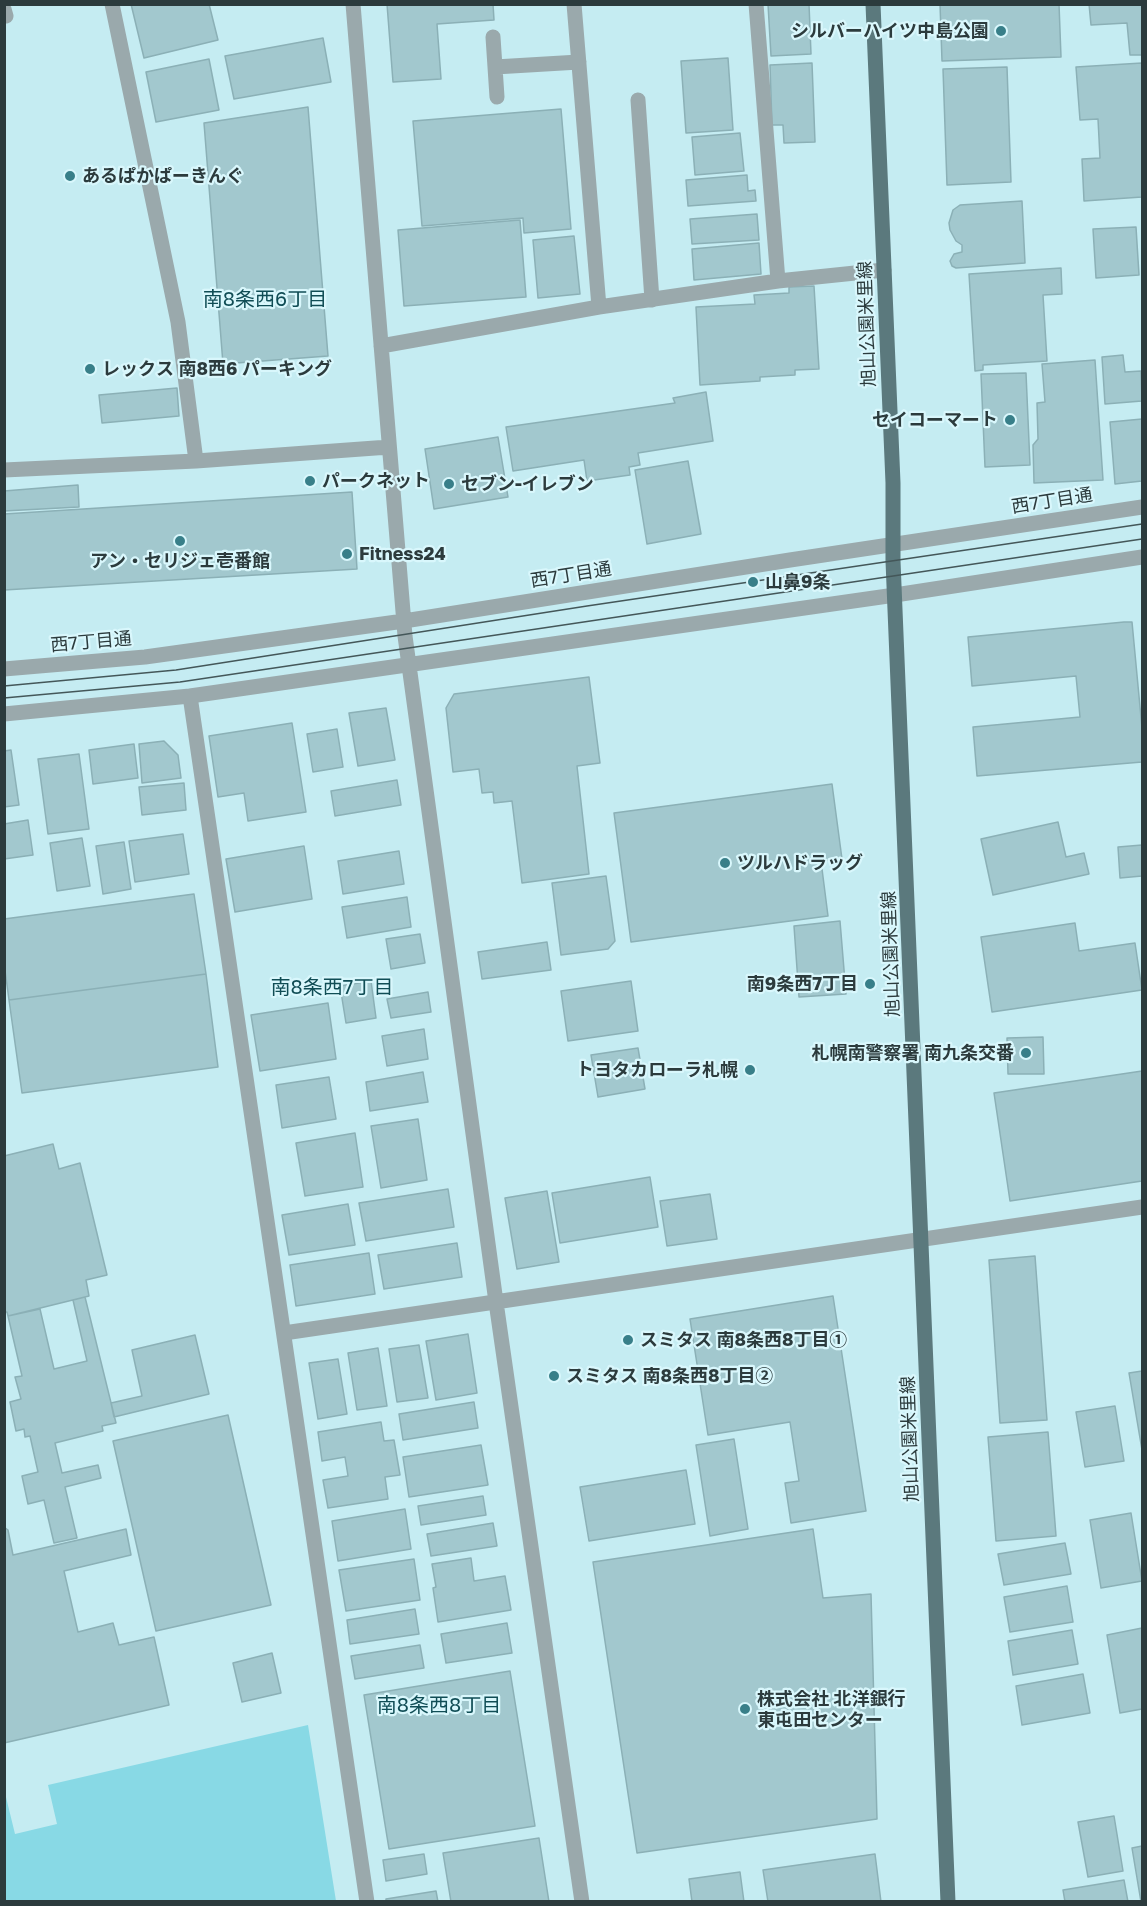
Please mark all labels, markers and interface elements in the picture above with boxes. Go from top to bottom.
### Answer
place label: シルバーハイツ中島公園 [791,20,989,42]
marker: シルバーハイツ中島公園 [994,24,1008,38]
place label: あるぱかぱーきんぐ [82,165,244,187]
marker: あるぱかぱーきんぐ [63,169,77,183]
street label: 旭山公園米里線 [854,261,880,387]
district label: 南8条西6丁目 [203,288,327,312]
place label: レックス 南8西6 パーキング [102,358,332,380]
marker: レックス 南8西6 パーキング [83,362,97,376]
place label: セイコーマート [872,409,998,431]
marker: セイコーマート [1003,413,1017,427]
place label: パークネット [322,470,430,492]
place label: セブン-イレブン [461,473,594,495]
marker: パークネット [303,474,317,488]
marker: セブン-イレブン [442,477,456,491]
street label: 西7丁目通 [1010,484,1094,518]
marker: アン・セリジェ壱番館 [173,534,187,548]
place label: Fitness24 [359,543,446,565]
marker: Fitness24 [340,547,354,561]
place label: アン・セリジェ壱番館 [90,550,270,572]
street label: 西7丁目通 [529,558,613,592]
place label: 山鼻9条 [765,571,830,593]
marker: 山鼻9条 [746,575,760,589]
street label: 西7丁目通 [49,628,133,656]
place label: ツルハドラッグ [737,852,863,874]
marker: ツルハドラッグ [718,856,732,870]
street label: 旭山公園米里線 [878,891,904,1017]
place label: 南9条西7丁目 [747,973,858,995]
district label: 南8条西7丁目 [271,976,393,1000]
marker: 南9条西7丁目 [863,977,877,991]
place label: 札幌南警察署 南九条交番 [812,1042,1014,1064]
marker: 札幌南警察署 南九条交番 [1019,1046,1033,1060]
place label: トヨタカローラ札幌 [576,1059,738,1081]
marker: トヨタカローラ札幌 [743,1063,757,1077]
place label: スミタス 南8条西8丁目① [640,1329,848,1351]
marker: スミタス 南8条西8丁目① [621,1333,635,1347]
place label: スミタス 南8条西8丁目② [566,1365,774,1387]
marker: スミタス 南8条西8丁目② [547,1369,561,1383]
street label: 旭山公園米里線 [897,1376,923,1502]
place label: 株式会社 北洋銀行 東屯田センター [757,1688,905,1730]
district label: 南8条西8丁目 [377,1694,501,1718]
marker: 株式会社 北洋銀行 東屯田センター [738,1702,752,1716]

